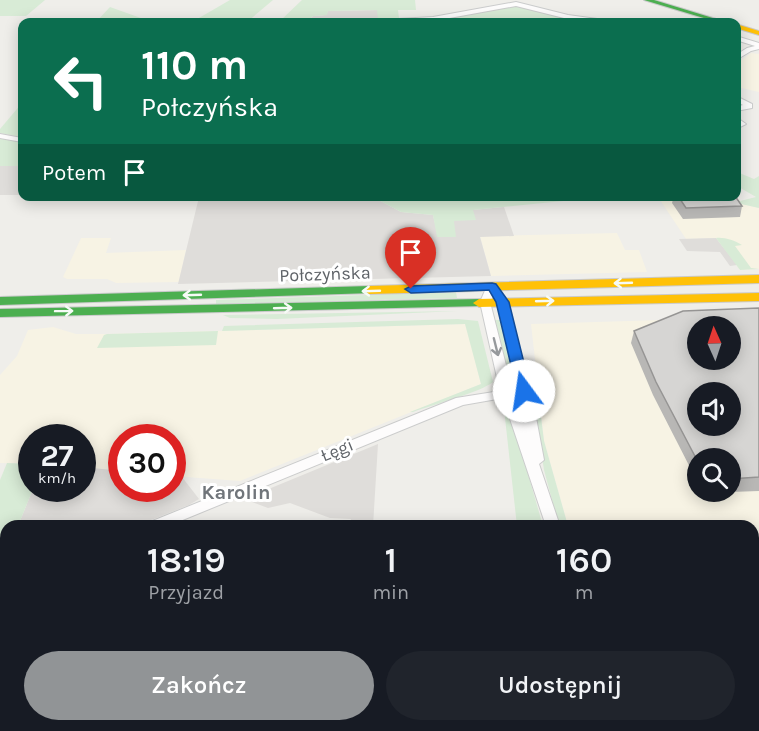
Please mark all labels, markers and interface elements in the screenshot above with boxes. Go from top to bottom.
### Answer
text: 110 m [141,40,248,90]
icon: left [42,42,120,120]
text: Połczyńska [141,91,278,123]
icon: arrive [118,156,151,189]
text: Potem [42,160,106,186]
pin [385,227,436,289]
icon: arrive [394,236,427,269]
street label: Połczyńska [279,261,371,287]
one-way arrow [614,277,634,289]
one-way arrow [361,285,381,296]
one-way arrow [182,290,202,301]
one-way arrow [535,295,555,306]
one-way arrow [272,302,292,314]
one-way arrow [53,305,73,317]
north arrow [687,316,741,370]
map controls [687,316,741,502]
one-way arrow [490,338,502,357]
position arrow [492,359,556,423]
button: sound [687,382,741,436]
speed limit sign: 30 [108,424,186,502]
street label: Łęgi [317,434,357,466]
text: 27 [40,438,74,474]
button: search [687,448,741,502]
text: km/h [38,469,76,487]
district label: Karolin [201,481,271,504]
text: 18:19 [147,539,226,581]
text: 1 [384,539,397,581]
text: 160 [556,539,612,581]
text: Przyjazd [148,581,224,604]
text: min [372,581,409,604]
text: m [575,581,593,604]
button: Zakończ [24,651,374,720]
button: Udostępnij [386,651,735,720]

